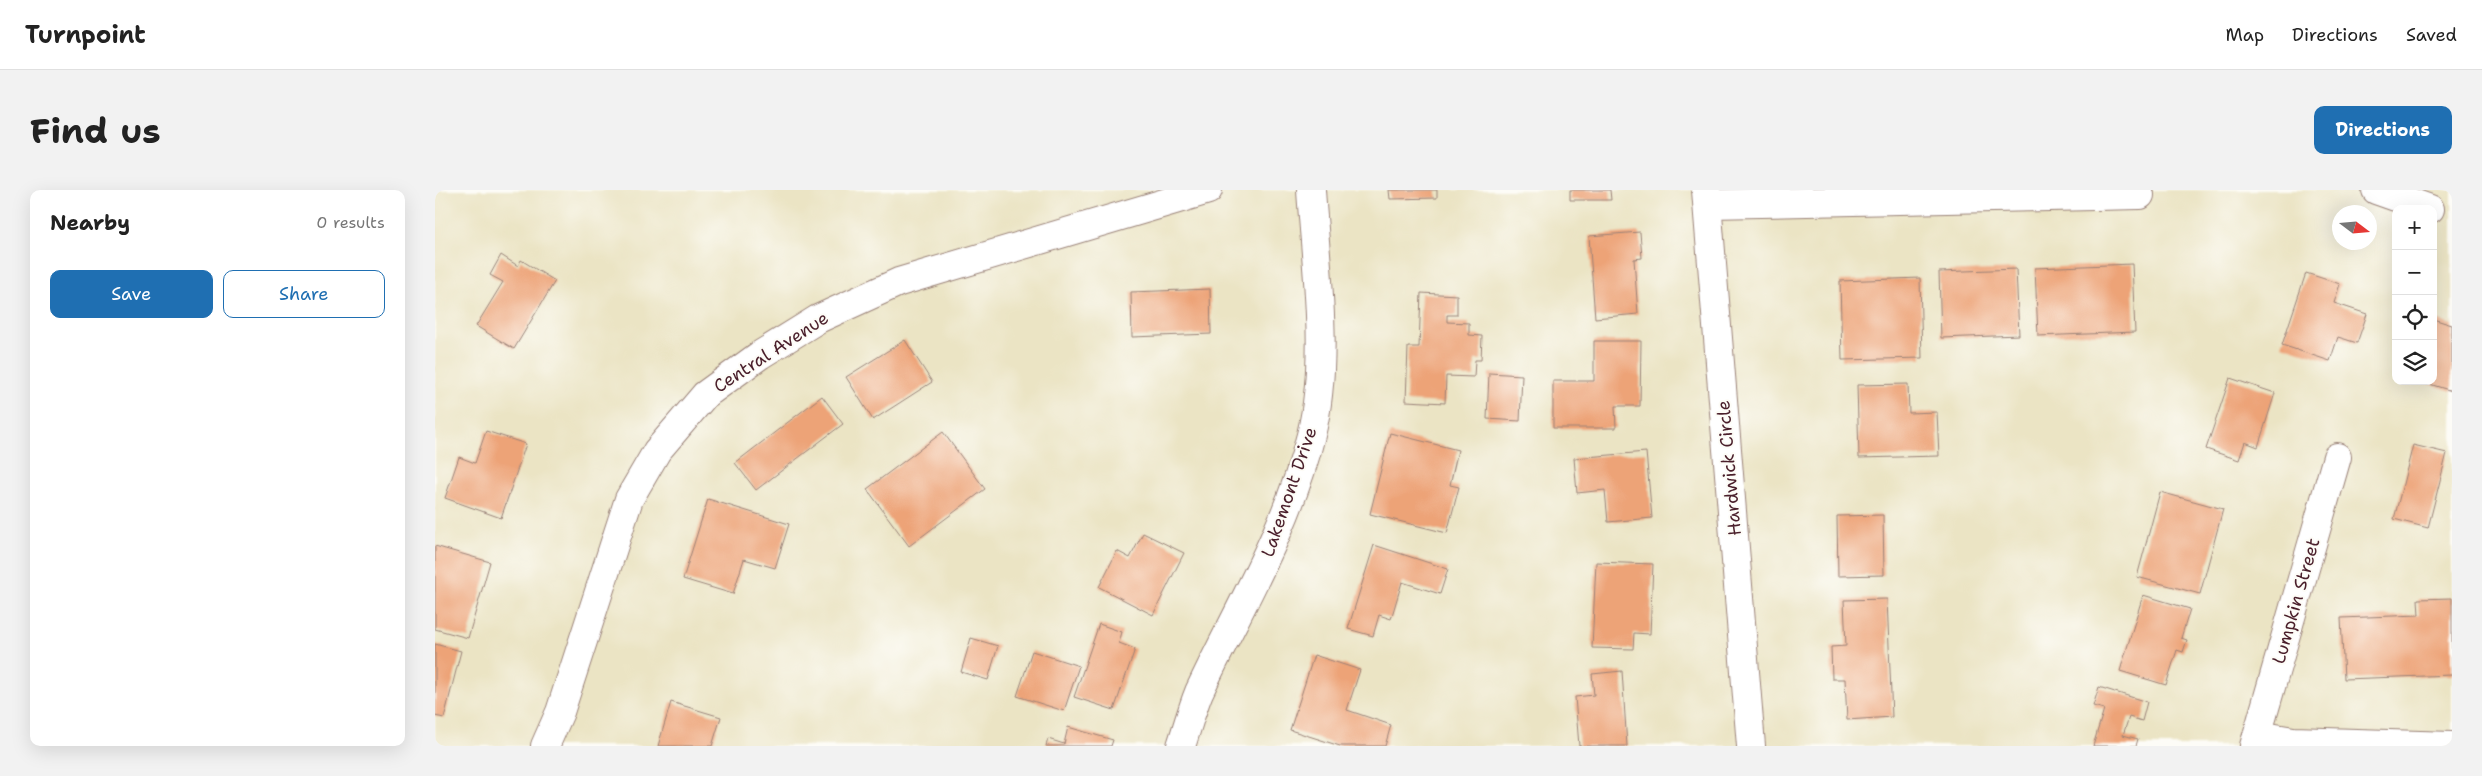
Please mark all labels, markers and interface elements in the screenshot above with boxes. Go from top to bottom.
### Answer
text: Turnpoint [25,19,146,51]
text: Map [2226,23,2264,47]
text: Directions [2292,23,2378,47]
text: Saved [2406,23,2457,47]
button: Directions [2314,106,2452,154]
text: Find us [30,107,161,154]
north arrow [2332,205,2377,250]
map controls [2392,205,2437,385]
button: + [2392,205,2437,250]
text: Nearby [50,209,130,237]
text: 0 results [316,212,385,233]
button: − [2392,250,2437,295]
button: Save [50,270,213,318]
button: Share [223,270,385,318]
button: locate [2392,295,2437,340]
street label: Central Avenue [709,306,833,398]
button: layers [2392,340,2437,385]
street label: Hardwick Circle [1711,399,1747,537]
street label: Lakemont Drive [1256,424,1322,560]
street label: Lumpkin Street [2267,535,2325,667]

